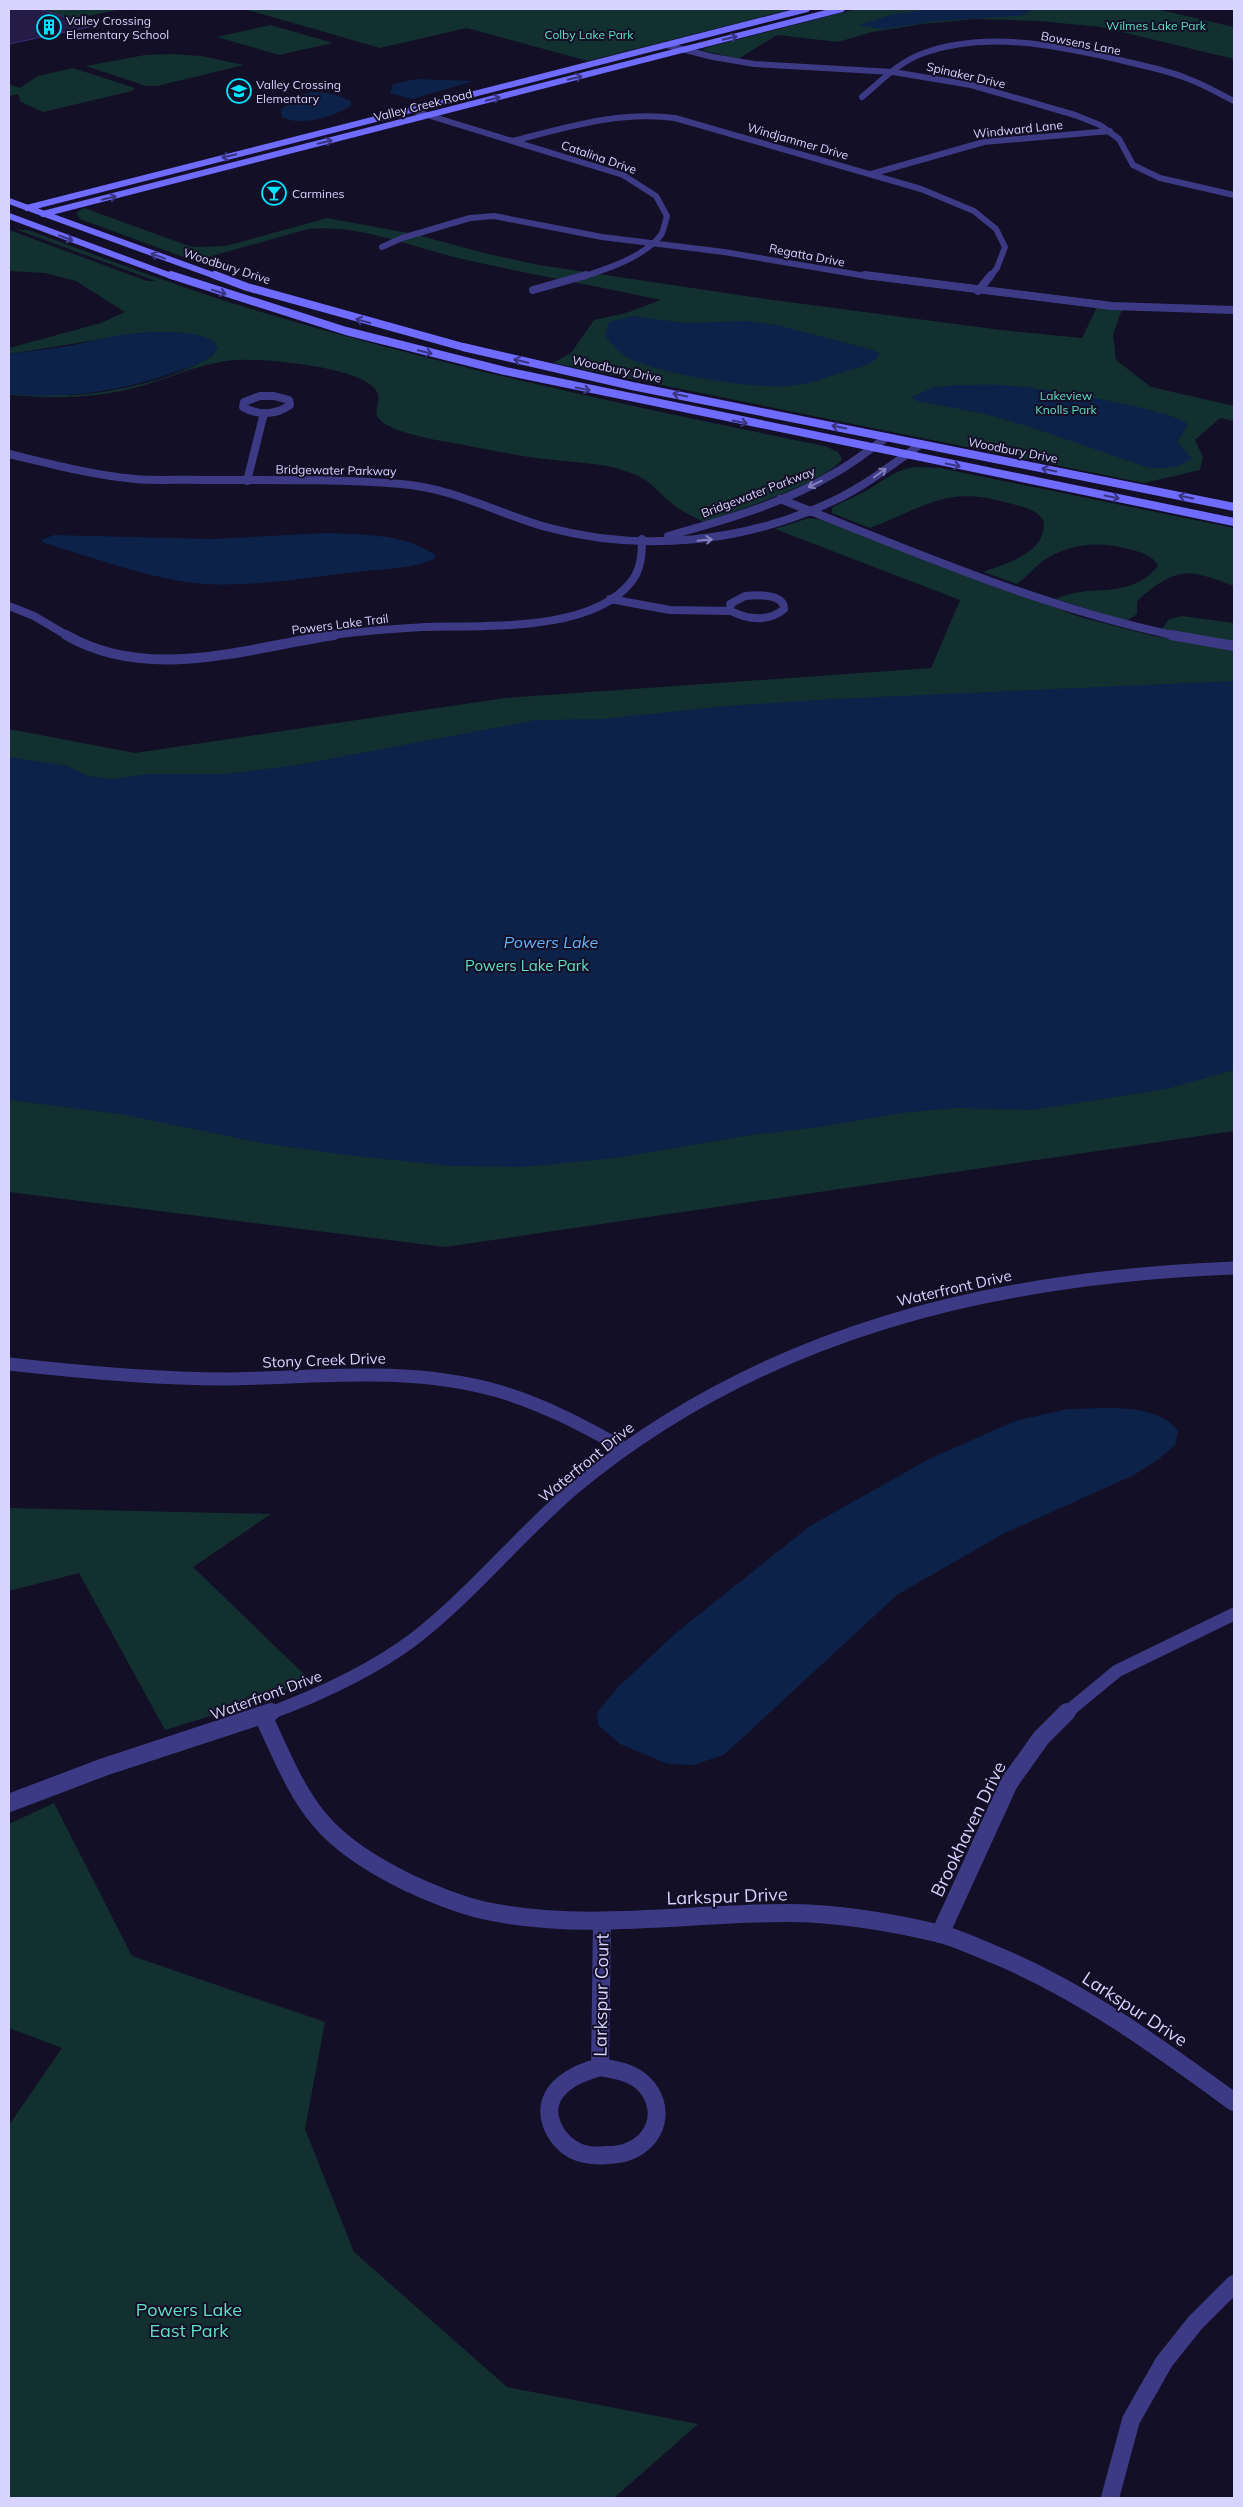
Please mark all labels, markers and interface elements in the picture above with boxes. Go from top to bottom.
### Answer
place label: Valley Crossing Elementary School [66,13,169,42]
building icon: Valley Crossing Elementary School [36,14,62,40]
park label: Wilmes Lake Park [1106,18,1207,33]
park label: Colby Lake Park [545,27,634,42]
street label: Bowsens Lane [1040,28,1122,58]
one-way arrow [722,32,738,42]
street label: Spinaker Drive [925,59,1007,91]
one-way arrow [566,72,582,82]
place label: Valley Crossing Elementary [256,77,341,106]
school or university icon: Valley Crossing Elementary [226,78,252,104]
street label: Valley Creek Road [372,86,474,124]
one-way arrow [484,94,500,103]
street label: Windward Lane [973,117,1063,141]
street label: Windjammer Drive [746,119,850,163]
one-way arrow [316,137,332,146]
street label: Catalina Drive [559,137,639,177]
one-way arrow [222,152,238,161]
bar icon: Carmines [261,180,287,206]
place label: Carmines [292,186,345,201]
one-way arrow [100,192,116,202]
one-way arrow [58,233,73,243]
street label: Regatta Drive [768,240,846,270]
street label: Woodbury Drive [181,245,273,287]
one-way arrow [151,251,167,260]
one-way arrow [210,288,226,298]
one-way arrow [356,316,372,325]
one-way arrow [417,348,433,357]
street label: Woodbury Drive [571,352,663,386]
one-way arrow [513,356,529,365]
one-way arrow [575,385,591,394]
park label: Lakeview Knolls Park [1035,388,1098,417]
one-way arrow [672,390,688,400]
one-way arrow [732,418,748,427]
one-way arrow [831,422,847,432]
street label: Woodbury Drive [967,434,1059,466]
street label: Bridgewater Parkway [275,461,397,479]
one-way arrow [944,461,960,470]
street label: Bridgewater Parkway [699,463,818,521]
one-way arrow [1041,464,1057,474]
one-way arrow [873,468,887,478]
one-way arrow [808,480,823,489]
one-way arrow [1179,492,1195,502]
one-way arrow [1103,493,1119,503]
one-way arrow [697,535,713,545]
street label: Powers Lake Trail [291,611,389,637]
water label: Powers Lake [504,932,599,952]
park label: Powers Lake Park [465,956,589,975]
street label: Waterfront Drive [895,1266,1013,1310]
street label: Stony Creek Drive [262,1348,386,1372]
street label: Waterfront Drive [534,1418,638,1506]
street label: Waterfront Drive [208,1666,324,1724]
street label: Brookhaven Drive [925,1758,1011,1900]
street label: Larkspur Drive [666,1882,788,1910]
street label: Larkspur Court [588,1933,614,2057]
street label: Larkspur Drive [1078,1966,1192,2052]
park label: Powers Lake East Park [136,2298,242,2342]

